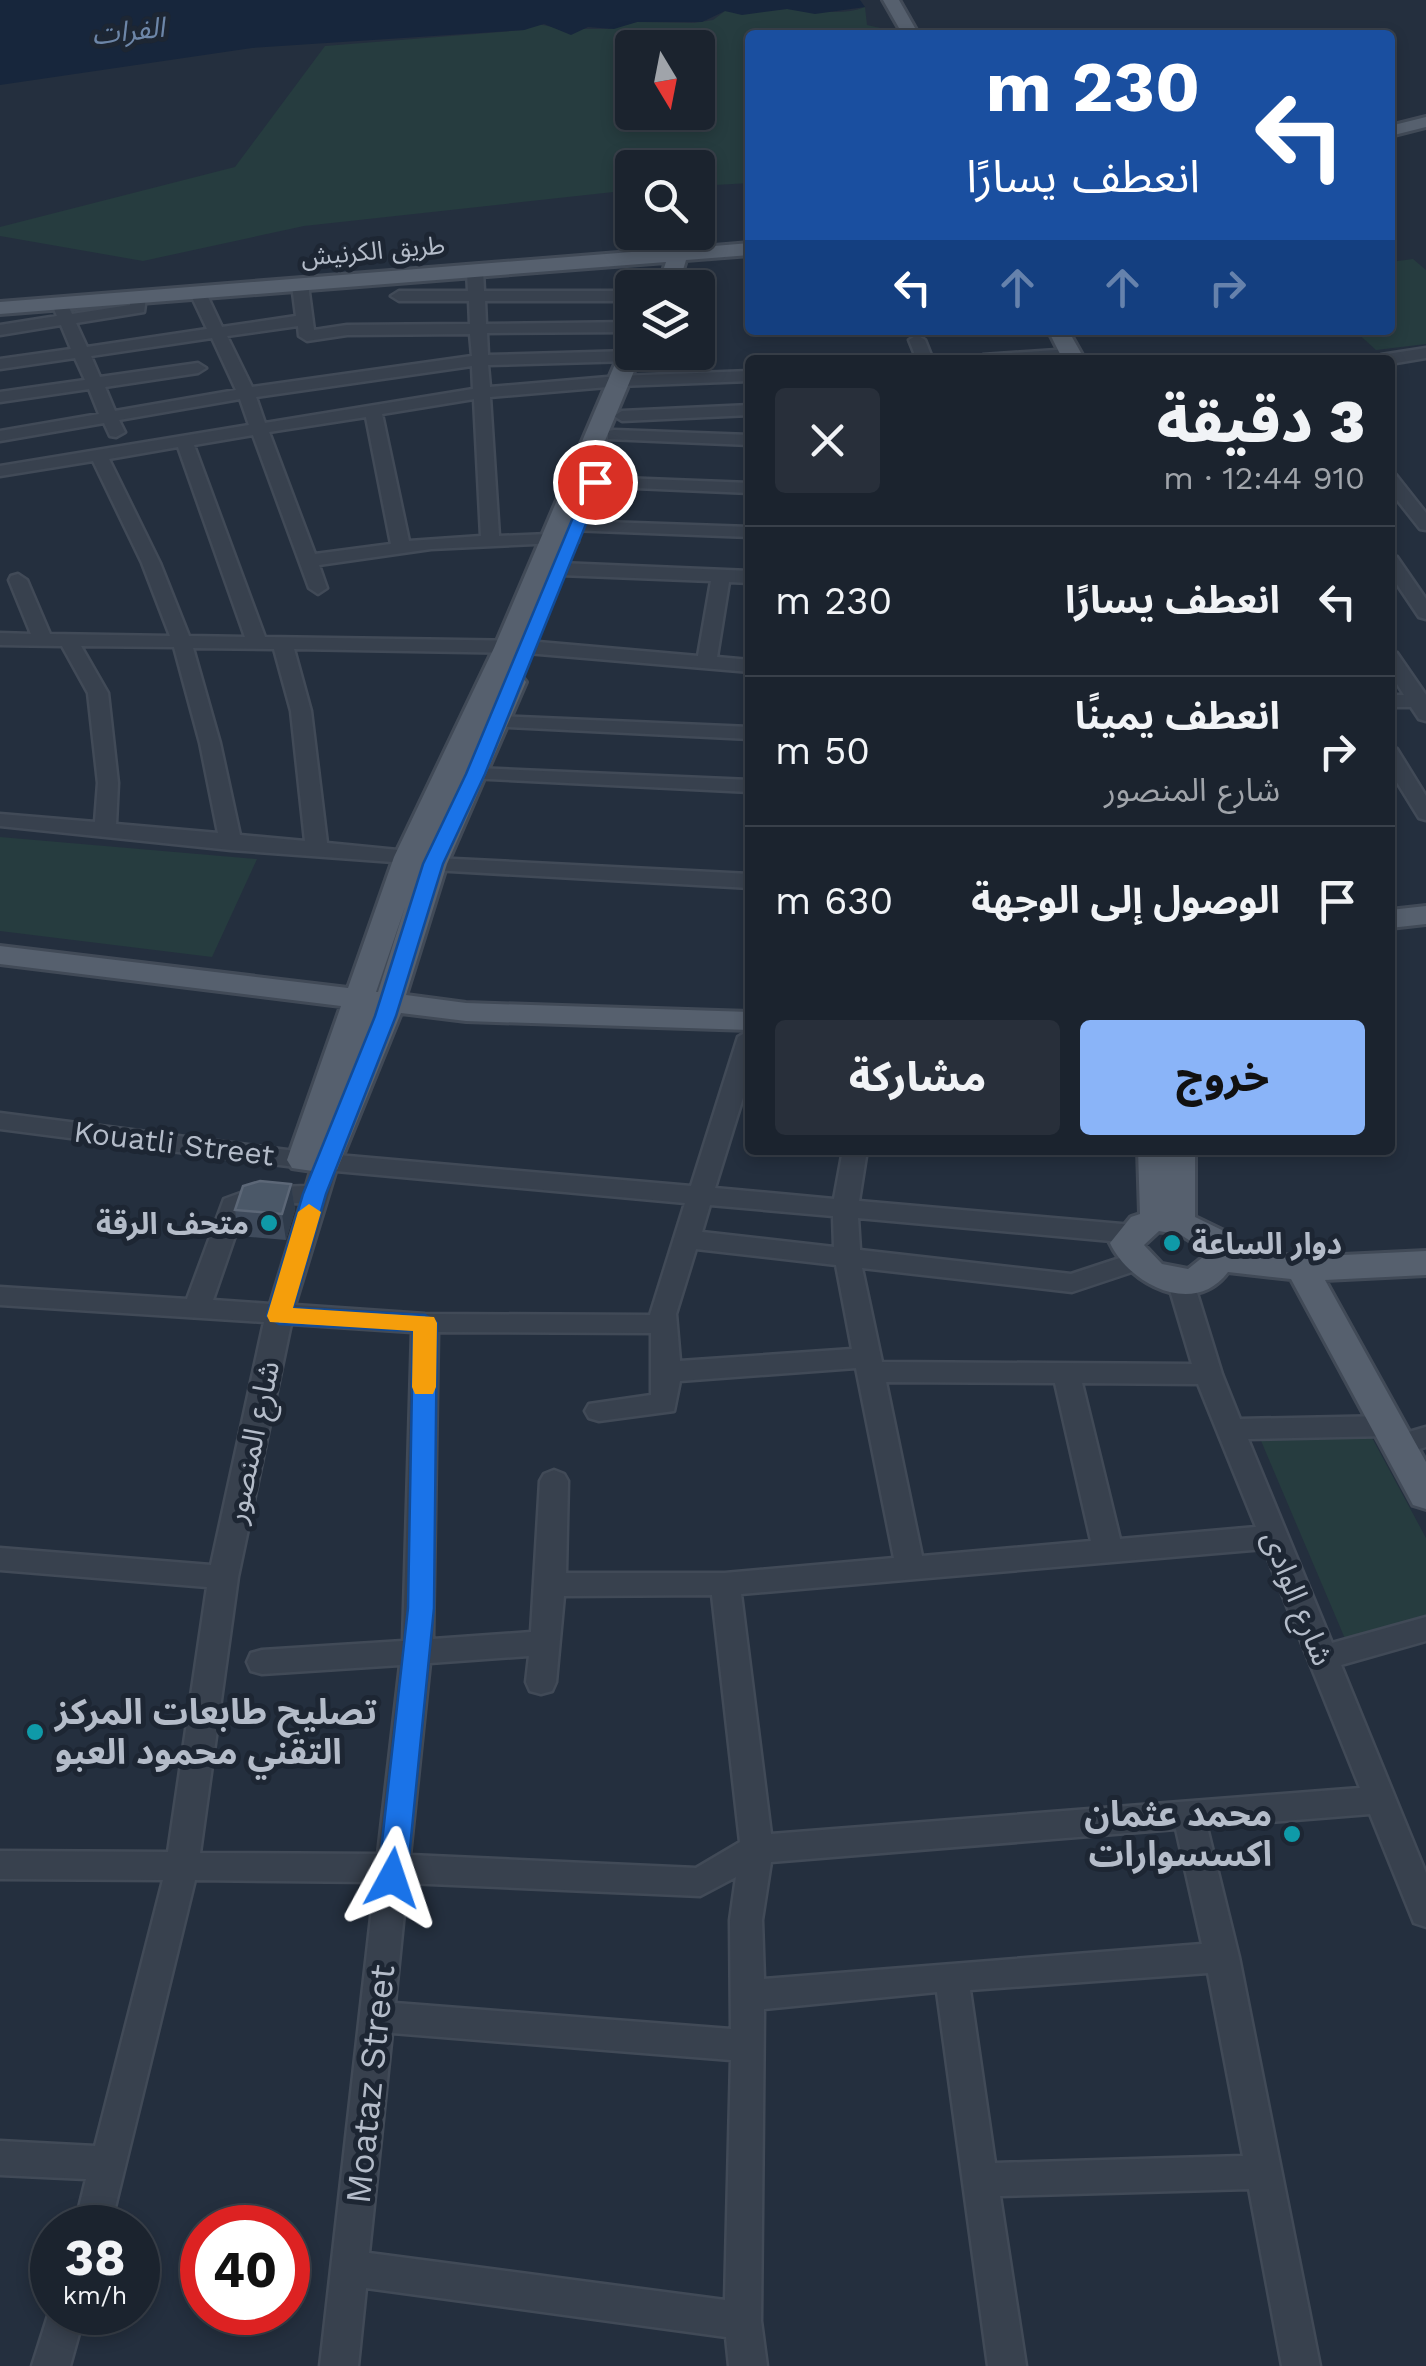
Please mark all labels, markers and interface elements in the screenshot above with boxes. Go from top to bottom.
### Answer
water label: الفرات [90,10,169,51]
north arrow [615,30,715,130]
map controls [615,30,715,370]
text: 230 m [986,46,1200,128]
icon: left [1235,70,1365,200]
button: search [615,150,715,250]
text: انعطف يسارًا [966,150,1200,203]
street label: طريق الكرنيش [300,230,446,273]
icon: left [885,260,940,315]
icon: ahead [990,260,1045,315]
icon: ahead [1095,260,1150,315]
icon: right [1200,260,1255,315]
button: layers [615,270,715,370]
text: 3 دقيقة [1156,386,1365,457]
button: close [775,388,880,493]
pin [553,440,638,525]
icon: arrive [568,455,623,510]
text: 910 m · 12:44 [1163,459,1365,497]
icon: left [1310,574,1365,629]
text: انعطف يسارًا [1065,578,1280,622]
text: 230 m [775,579,892,623]
text: انعطف يمينًا [1075,694,1280,738]
icon: right [1310,724,1365,779]
text: 50 m [775,729,870,773]
text: شارع المنصور [1104,771,1280,809]
icon: arrive [1310,874,1365,929]
text: الوصول إلى الوجهة [971,878,1280,922]
text: 630 m [775,879,893,923]
button: مشاركة [775,1020,1060,1135]
button: خروج [1080,1020,1365,1135]
street label: Kouatli Street [72,1113,277,1173]
place label: متحف الرقة [96,1206,249,1241]
marker: متحف الرقة [258,1212,280,1234]
place label: دوار الساعة [1192,1226,1342,1261]
marker: دوار الساعة [1161,1232,1183,1254]
street label: شارع المنصور [218,1358,291,1528]
street label: شارع الوادى [1251,1526,1341,1672]
place label: تصليح طابعات المركز التقني محمود العبو [53,1691,377,1780]
marker: تصليح طابعات المركز التقني محمود العبو [24,1721,46,1743]
place label: محمد عثمان اكسسوارات [1084,1793,1272,1875]
marker: محمد عثمان اكسسوارات [1281,1823,1303,1845]
position arrow [340,1826,444,1930]
street label: Moataz Street [337,1962,403,2206]
speed limit sign: 40 [180,2205,310,2335]
text: 38 [65,2228,126,2287]
text: km/h [63,2281,127,2310]

